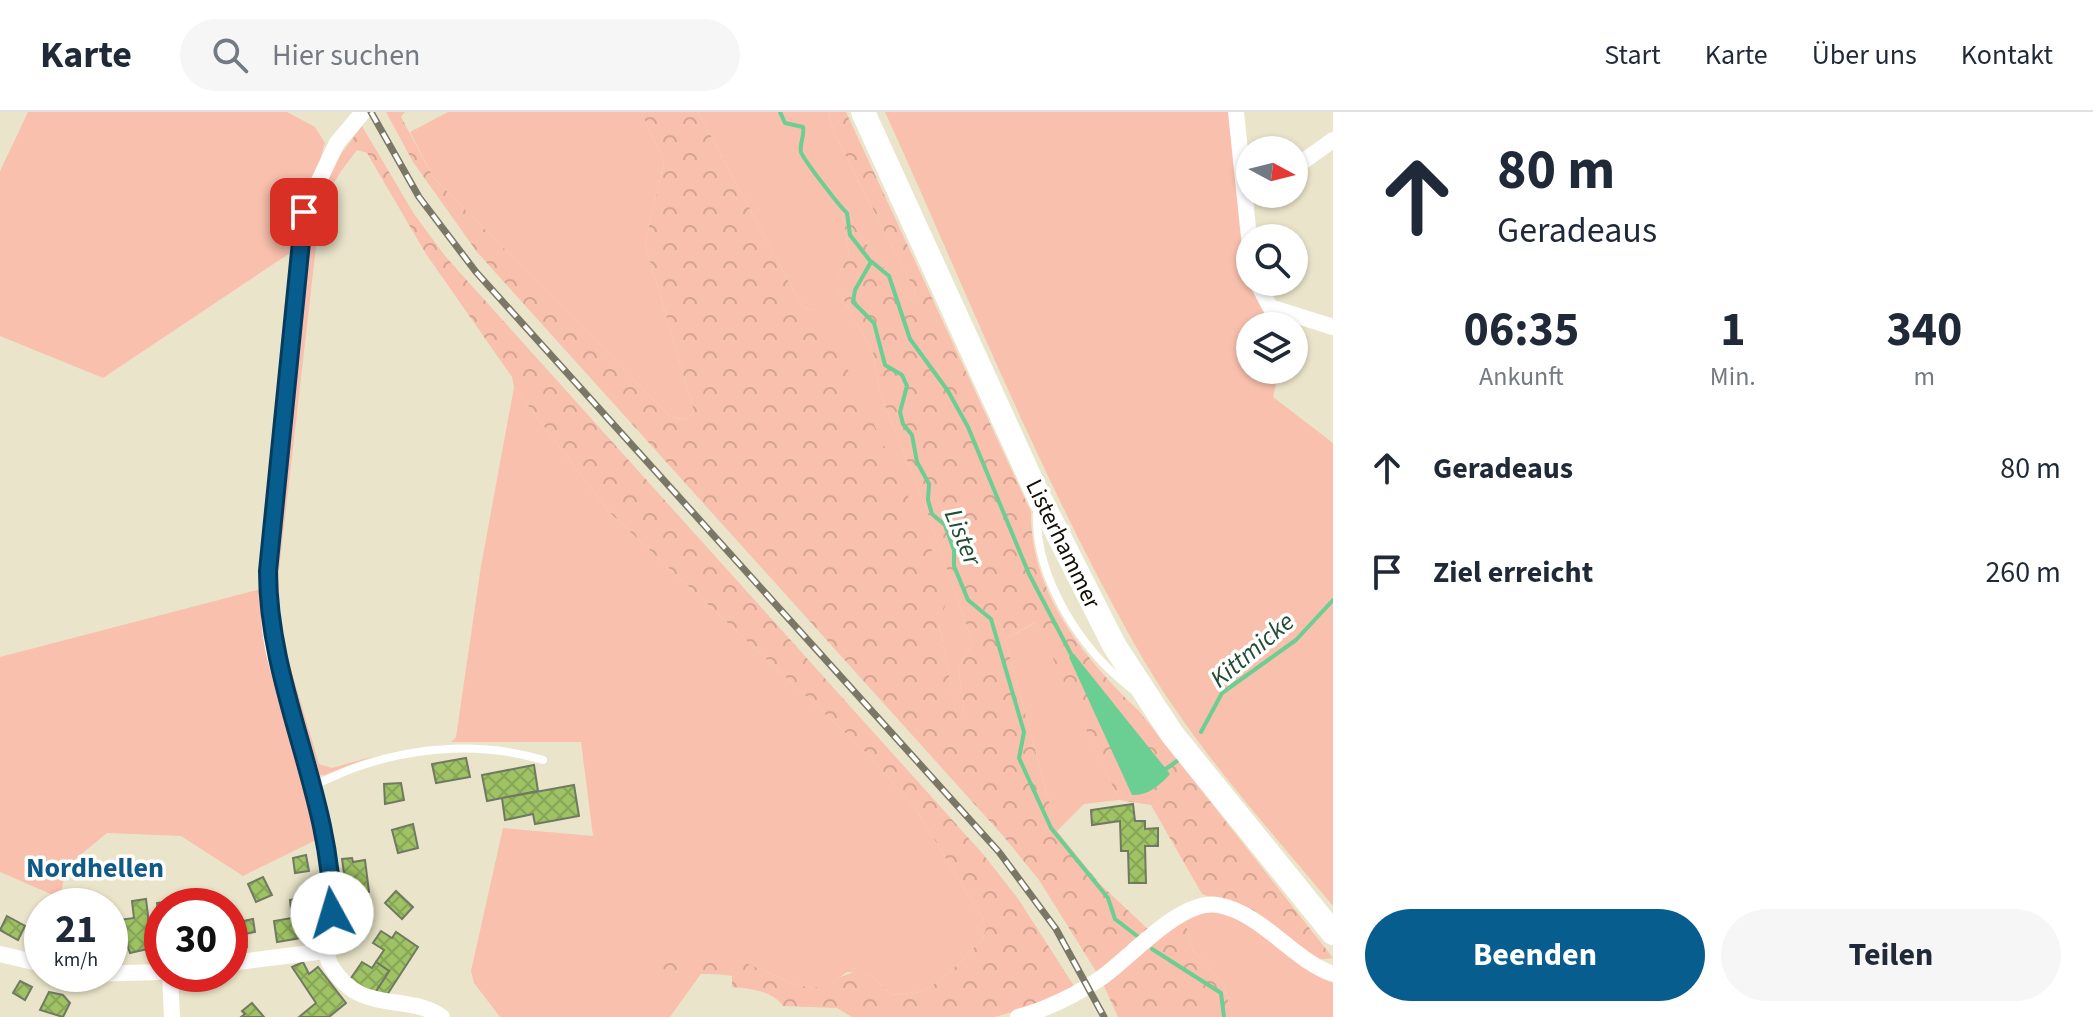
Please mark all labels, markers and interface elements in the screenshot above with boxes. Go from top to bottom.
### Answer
search box [180,19,740,91]
text: Karte [40,28,132,82]
icon: search [208,33,252,77]
text: Hier suchen [272,34,420,77]
text: Start [1604,35,1661,75]
text: Karte [1705,35,1768,75]
text: Über uns [1812,35,1917,75]
text: Kontakt [1961,35,2053,75]
text: 80 m [1497,131,1615,210]
north arrow [1236,136,1308,208]
map controls [1236,136,1308,384]
icon: ahead [1365,144,1469,248]
pin [270,178,338,246]
icon: arrive [282,190,326,234]
text: Geradeaus [1497,205,1657,256]
button: search [1236,224,1308,296]
text: 06:35 [1464,296,1579,364]
text: 1 [1720,296,1746,364]
text: 340 [1886,296,1962,364]
button: layers [1236,312,1308,384]
text: Ankunft [1479,358,1564,395]
text: Min. [1710,358,1756,395]
text: m [1914,358,1935,395]
icon: ahead [1365,446,1409,490]
text: Geradeaus [1433,447,1573,490]
text: 80 m [2000,447,2061,490]
street label: Listerhammer [1017,473,1110,615]
water label: Lister [935,503,991,572]
icon: arrive [1365,550,1409,594]
text: Ziel erreicht [1433,551,1593,594]
text: 260 m [1985,551,2061,594]
water label: Kittmicke [1202,604,1302,696]
district label: Nordhellen [26,848,164,888]
position arrow [290,871,374,955]
speed limit sign: 30 [144,888,248,992]
text: 21 [55,901,97,958]
button: Beenden [1365,909,1705,1001]
button: Teilen [1721,909,2061,1001]
text: km/h [54,946,98,974]

